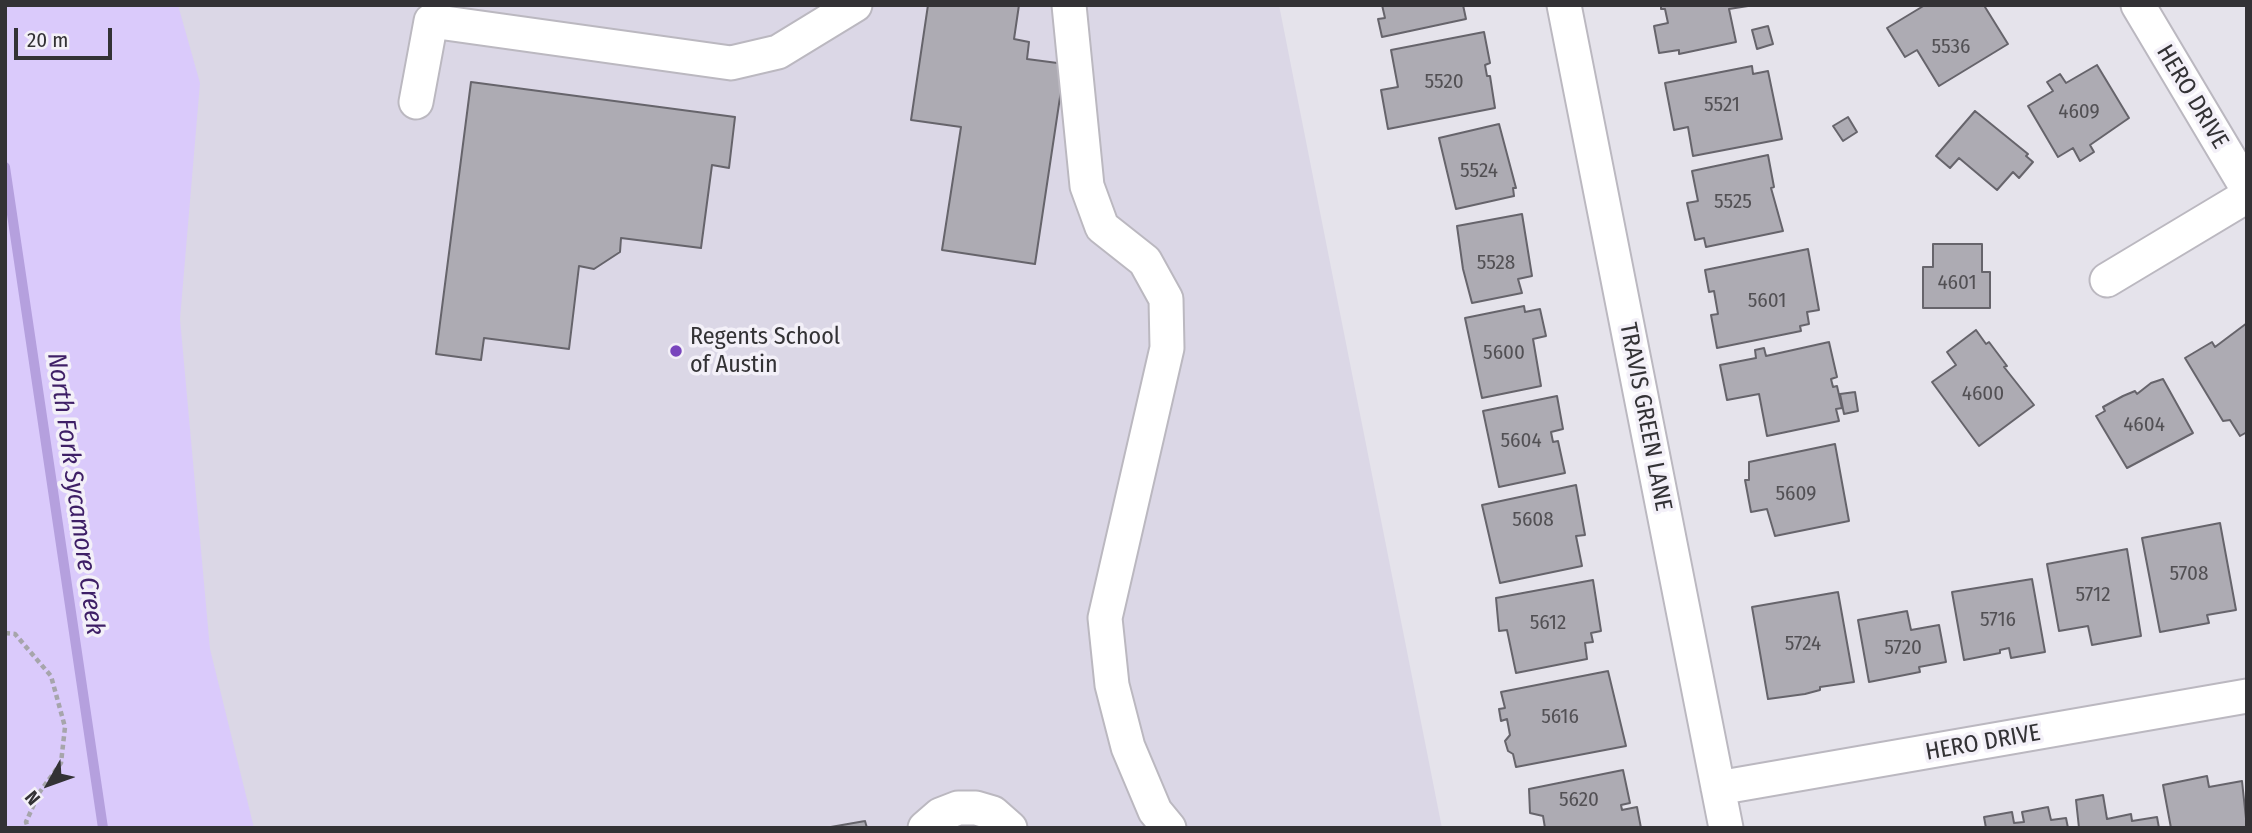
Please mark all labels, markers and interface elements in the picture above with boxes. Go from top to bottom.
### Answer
scale bar [18,14,116,58]
text: 20 m [27,27,68,53]
house number: 5536 [1932,34,1970,60]
street label: HERO DRIVE [2150,40,2234,154]
house number: 5520 [1424,69,1464,95]
house number: 5521 [1704,92,1740,118]
house number: 4609 [2058,99,2100,125]
house number: 5524 [1460,158,1498,184]
house number: 5525 [1714,189,1752,215]
house number: 5528 [1477,250,1515,276]
house number: 4601 [1937,270,1977,296]
house number: 5601 [1748,288,1786,314]
street label: TRAVIS GREEN LANE [1613,320,1677,514]
place label: Regents School of Austin [690,323,840,379]
house number: 5600 [1483,340,1525,366]
marker: Regents School of Austin [668,343,684,359]
water label: North Fork Sycamore Creek [40,351,110,637]
house number: 4600 [1962,381,2004,407]
house number: 4604 [2123,412,2165,438]
house number: 5604 [1500,428,1542,454]
house number: 5609 [1775,481,1817,507]
house number: 5608 [1512,507,1554,533]
house number: 5708 [2170,561,2208,587]
house number: 5712 [2076,582,2110,608]
house number: 5716 [1980,607,2016,633]
house number: 5612 [1530,610,1566,636]
house number: 5724 [1785,631,1821,657]
house number: 5720 [1884,635,1922,661]
house number: 5616 [1541,704,1579,730]
street label: HERO DRIVE [1923,719,2043,767]
north arrow [14,749,84,819]
text: N [20,786,45,810]
house number: 5620 [1559,787,1599,813]

